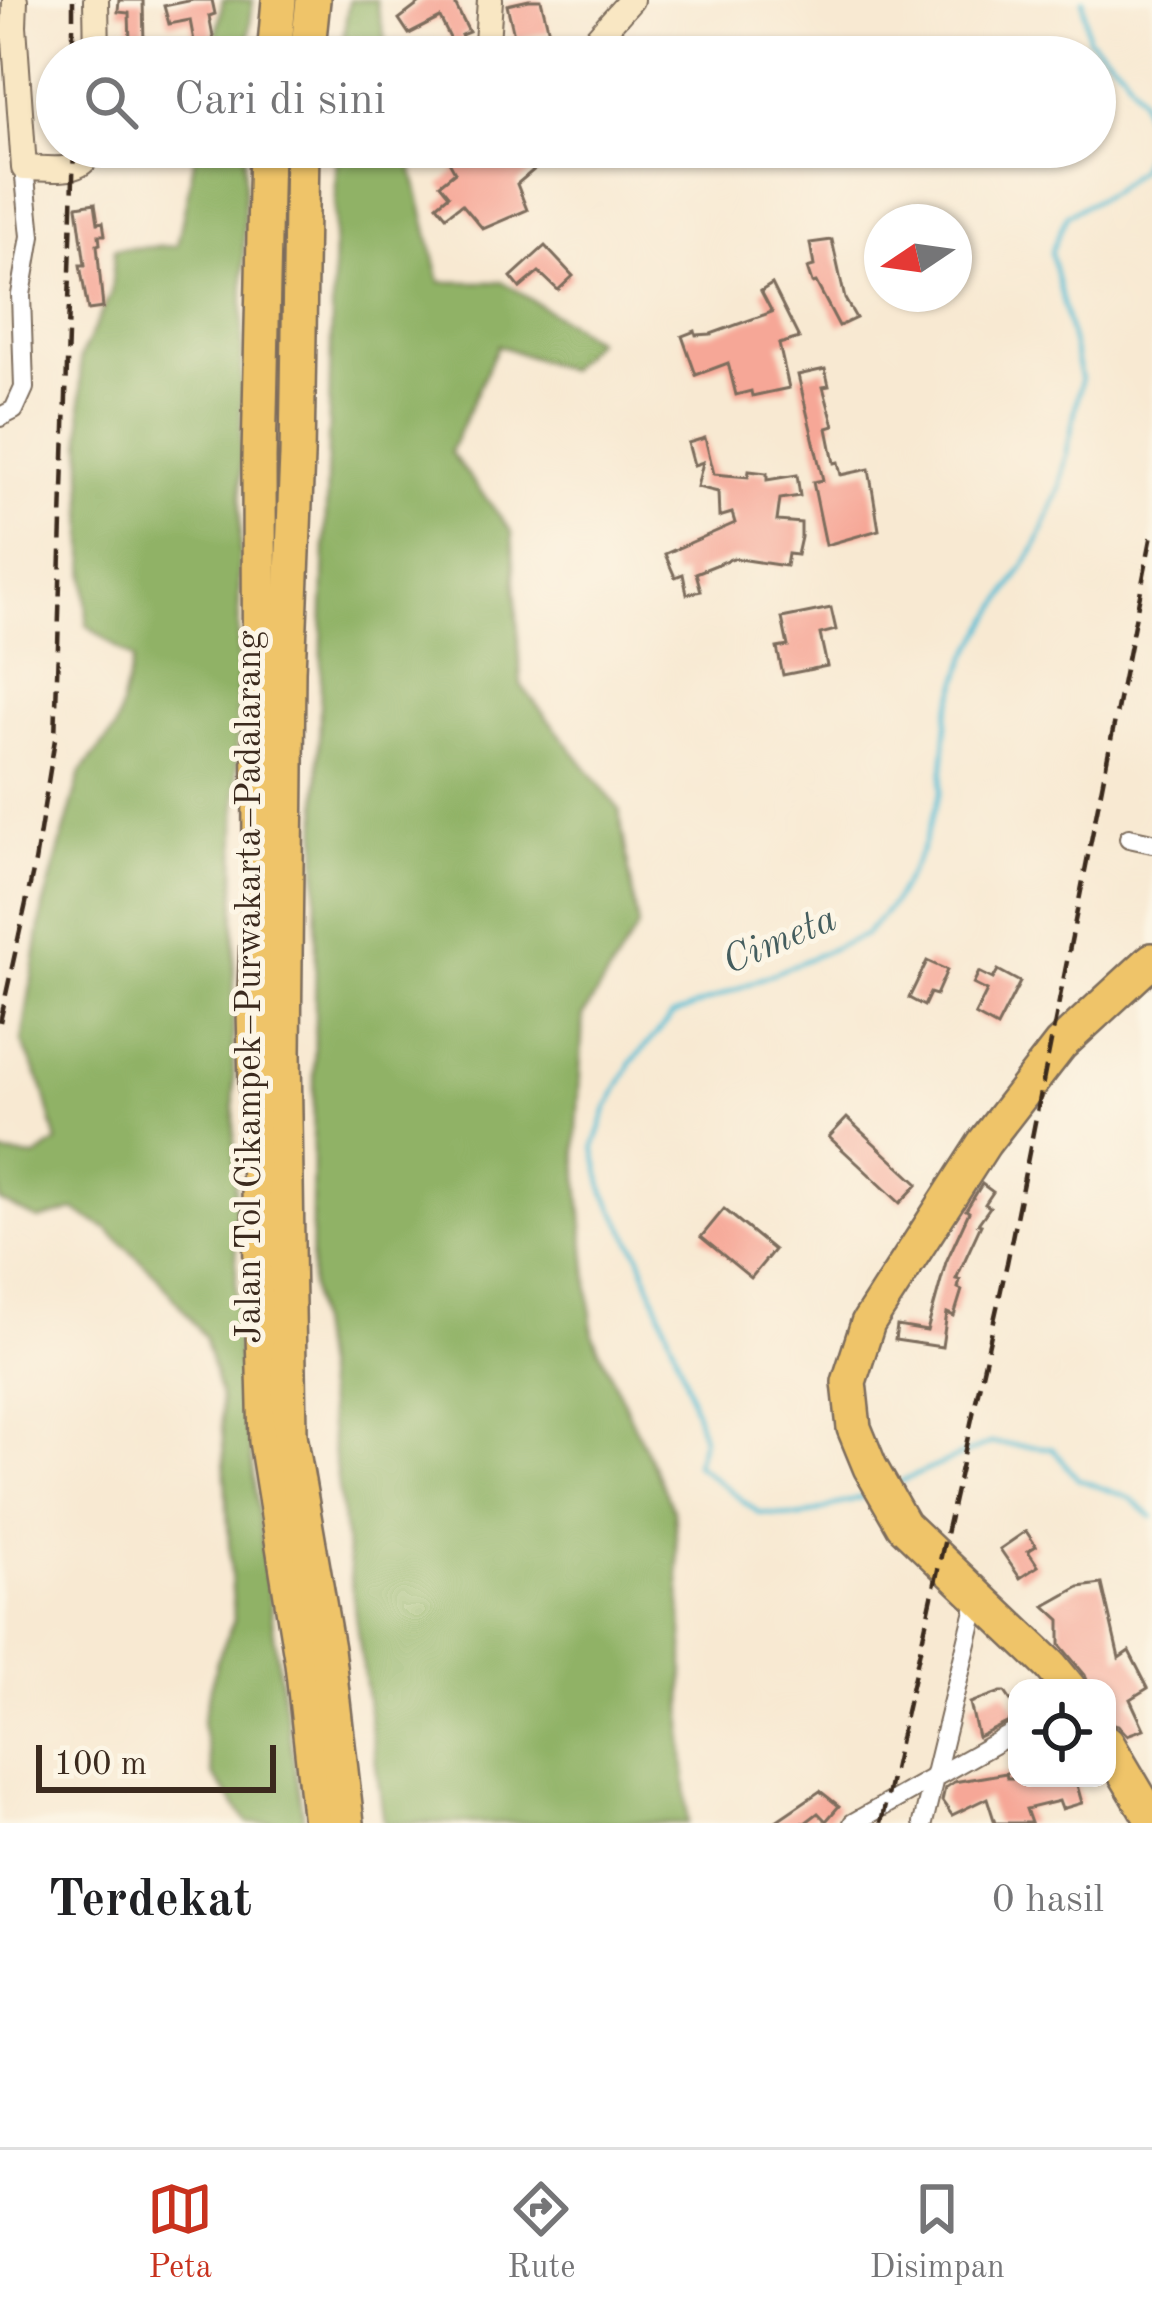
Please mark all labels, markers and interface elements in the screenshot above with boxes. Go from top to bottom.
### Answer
search box [36,36,1116,168]
icon: search [78,69,144,135]
text: Cari di sini [174,79,386,124]
north arrow [864,204,972,312]
street label: Jalan Tol Cikampek–Purwakarta–Padalarang [233,630,269,1344]
water label: Cimeta [717,900,843,982]
map controls [1008,1679,1116,1787]
button: locate [1008,1679,1116,1787]
scale bar [36,1739,276,1792]
text: 100 m [54,1749,147,1782]
text: Terdekat [48,1876,252,1927]
text: 0 hasil [992,1881,1104,1920]
tab: Peta [147,2176,213,2289]
tab: Rute [507,2176,575,2289]
tab: Disimpan [870,2176,1005,2289]

